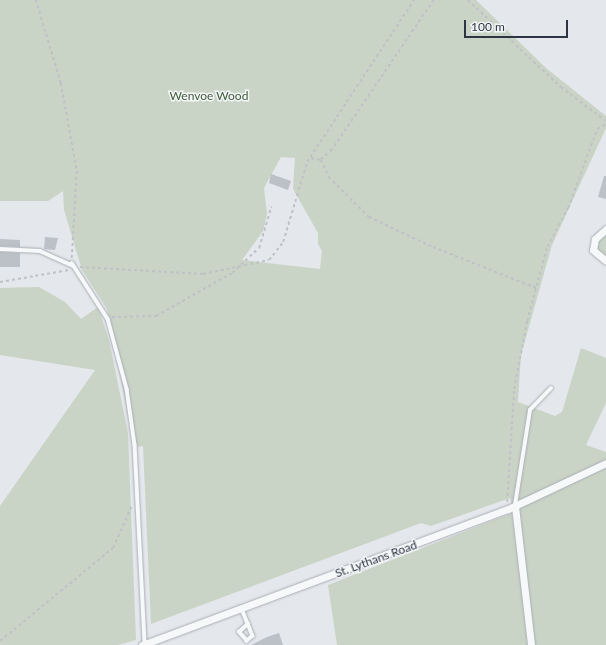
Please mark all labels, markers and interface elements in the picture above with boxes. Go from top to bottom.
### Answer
scale bar [466,12,570,38]
text: 100 m [471,19,505,34]
park label: Wenvoe Wood [170,89,248,103]
street label: St. Lythans Road [333,537,419,581]

